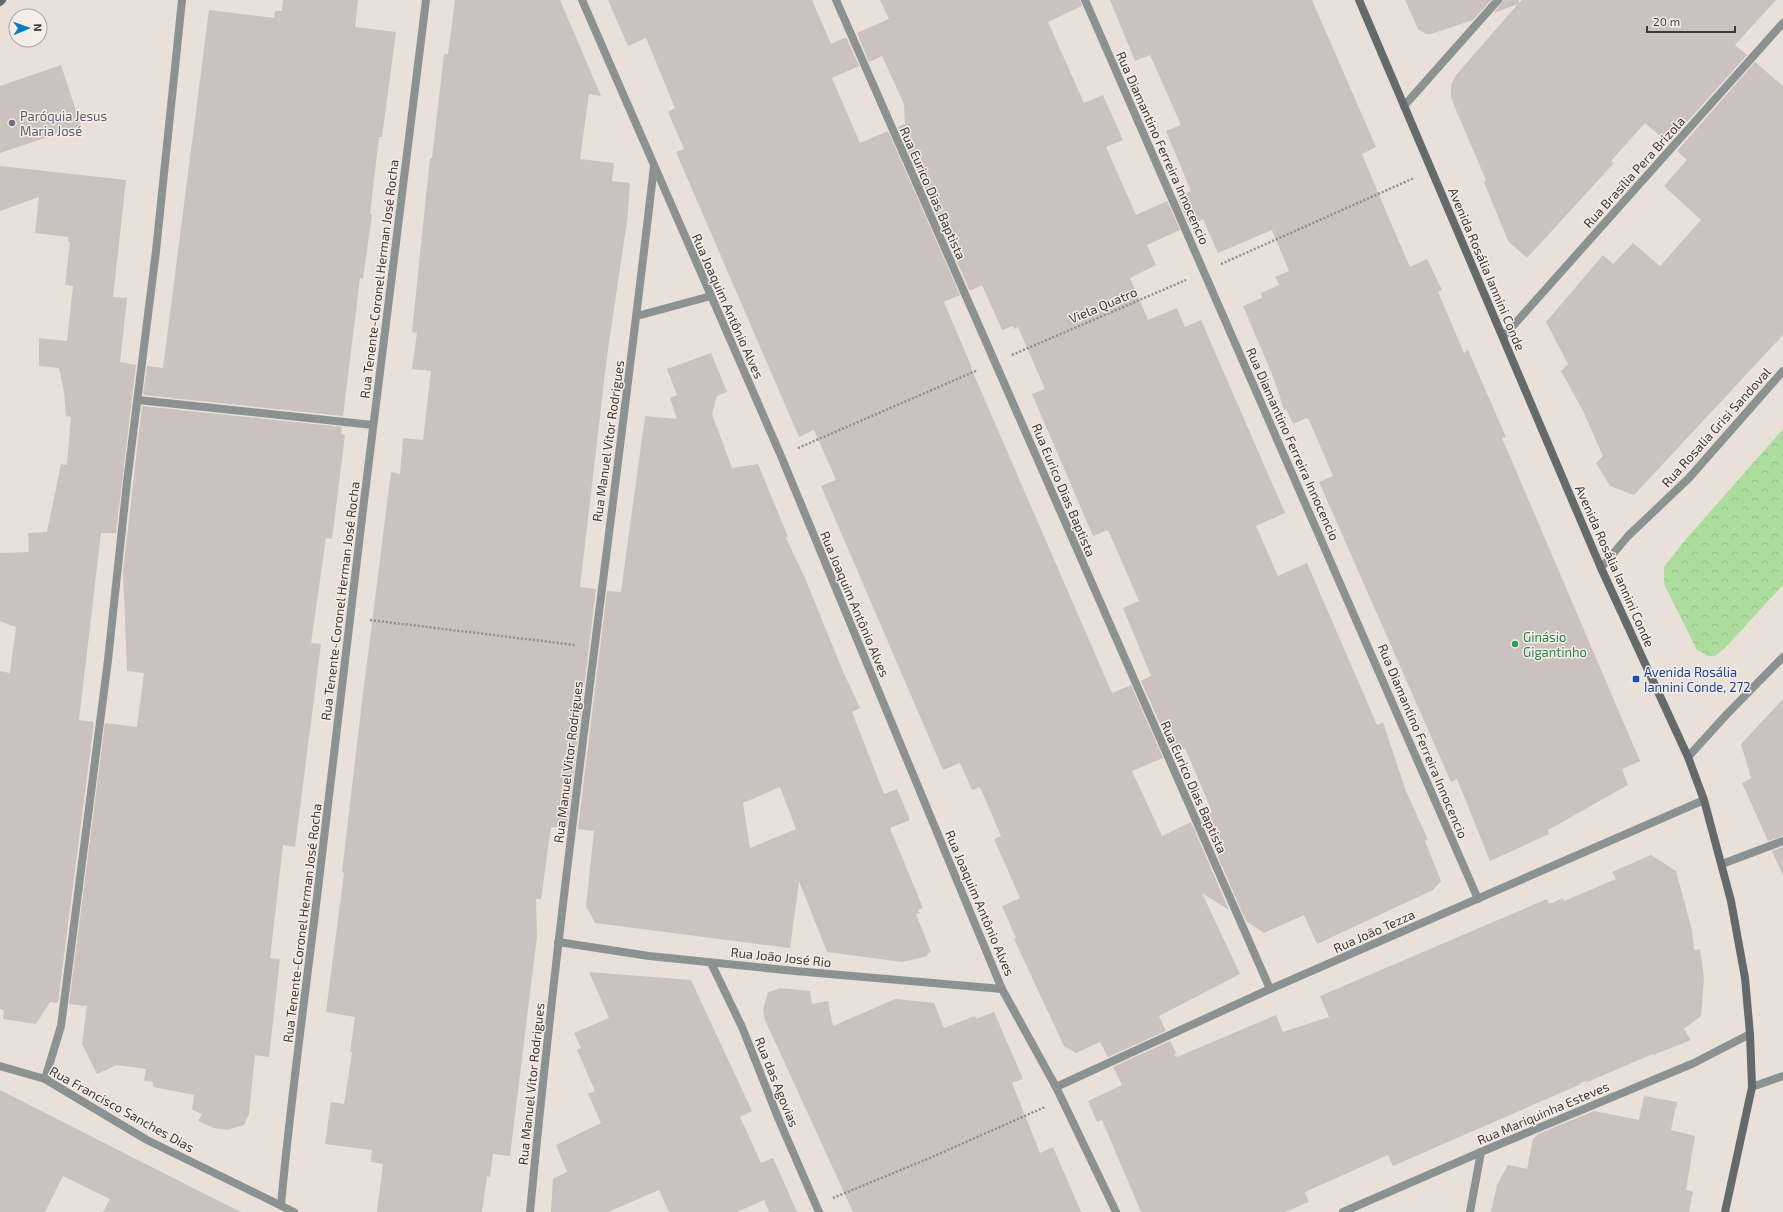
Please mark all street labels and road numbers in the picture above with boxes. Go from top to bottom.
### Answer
street label: Rua Diamantino Ferreira Innocencio [1113,49,1213,247]
street label: Rua Brasília Pera Brizola [1580,113,1688,231]
street label: Rua Eurico Dias Baptista [897,124,969,262]
street label: Rua Tenente-Coronel Herman José Rocha [356,159,402,399]
street label: Avenida Rosália Iannini Conde [1445,185,1529,353]
street label: Rua Joaquim Antônio Alves [689,231,767,381]
street label: Viela Quatro [1066,283,1140,327]
street label: Rua Diamantino Ferreira Innocencio [1243,345,1343,543]
street label: Rua Manuel Vitor Rodrigues [589,359,627,523]
street label: Rua Rosalia Grisi Sandoval [1658,364,1774,490]
street label: Rua Eurico Dias Baptista [1029,421,1099,559]
street label: Rua Tenente-Coronel Herman José Rocha [317,481,363,721]
street label: Avenida Rosália Iannini Conde [1572,483,1658,649]
street label: Rua Joaquim Antônio Alves [817,529,893,679]
street label: Rua Diamantino Ferreira Innocencio [1375,641,1471,841]
street label: Rua Manuel Vitor Rodrigues [550,680,586,844]
street label: Rua Eurico Dias Baptista [1158,718,1230,856]
street label: Rua Tenente-Coronel Herman José Rocha [279,803,325,1043]
street label: Rua Joaquim Antônio Alves [942,828,1018,978]
street label: Rua João Tezza [1331,906,1417,956]
street label: Rua João José Rio [730,944,832,970]
street label: Rua Manuel Vitor Rodrigues [515,1002,547,1166]
street label: Rua das Agovias [752,1035,802,1129]
street label: Rua Francisco Sanches Dias [47,1063,197,1155]
street label: Rua Mariquinha Esteves [1475,1078,1611,1148]

